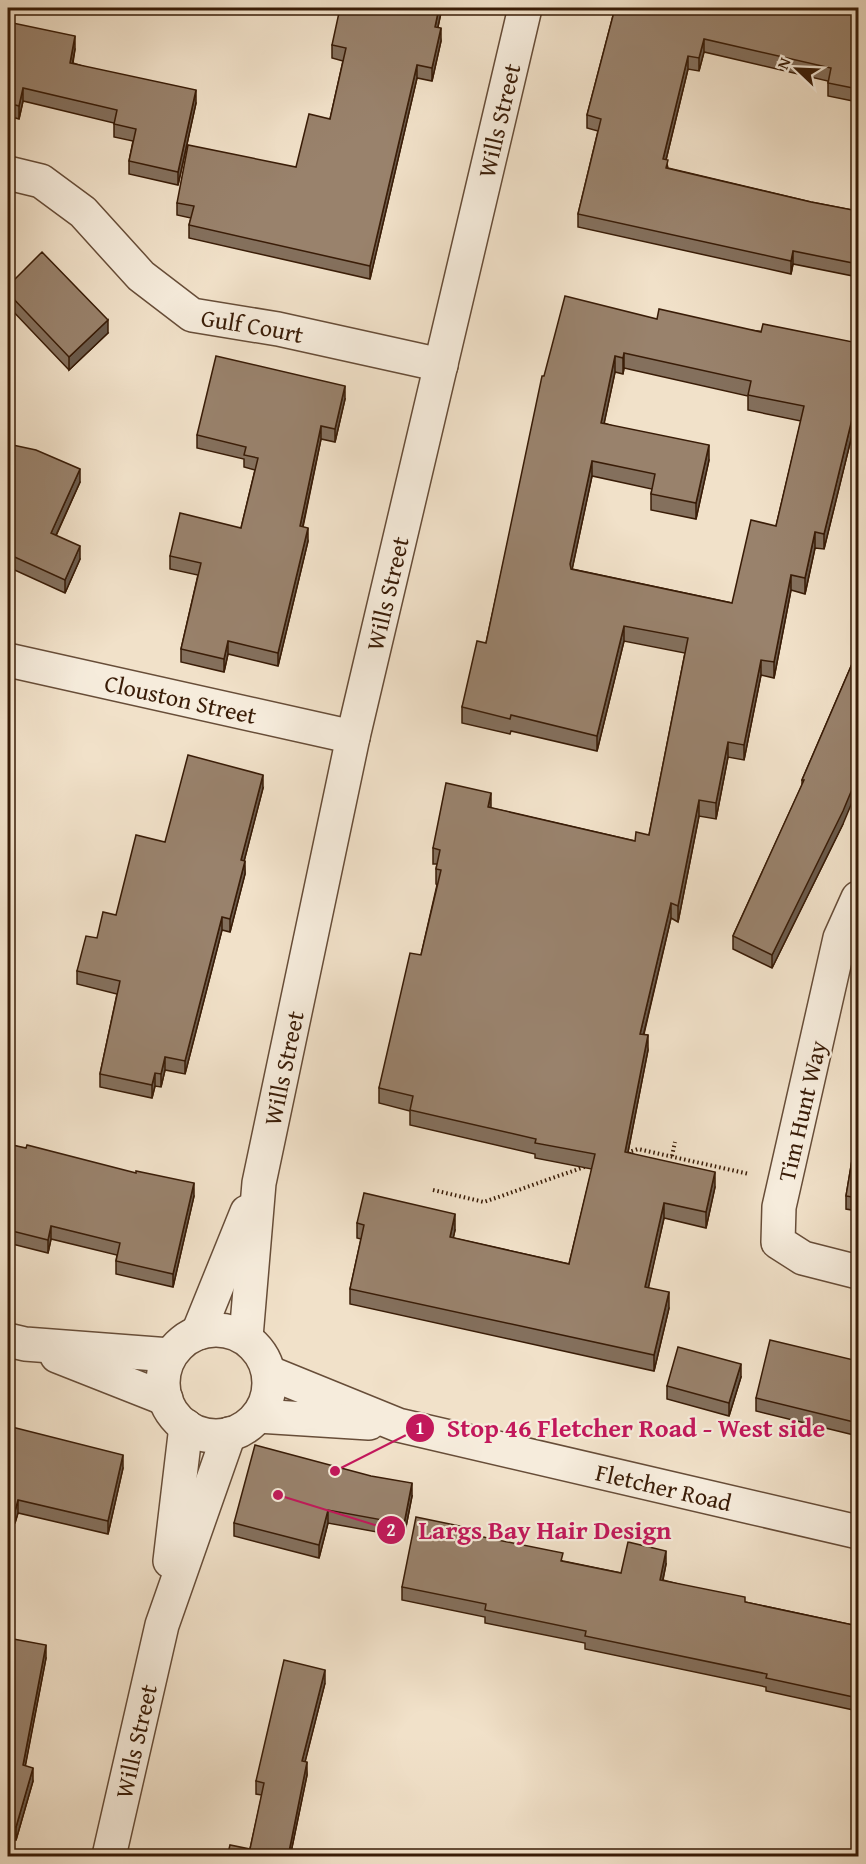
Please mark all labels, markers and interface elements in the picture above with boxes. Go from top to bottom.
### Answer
north arrow [767,39,827,99]
text: N [770,53,796,73]
street label: Wills Street [468,59,529,181]
street label: Gulf Court [199,299,308,352]
street label: Wills Street [357,532,417,654]
street label: Clouston Street [101,665,261,733]
street label: Wills Street [254,1007,312,1129]
street label: Tim Hunt Way [769,1037,835,1185]
callout: Stop 46 Fletcher Road - West side [405,1406,838,1450]
text: Stop 46 Fletcher Road - West side [447,1408,826,1447]
text: 1 [415,1414,425,1441]
street label: Fletcher Road [592,1454,735,1520]
callout: Largs Bay Hair Design [376,1508,683,1552]
text: Largs Bay Hair Design [419,1510,672,1549]
text: 2 [386,1516,396,1543]
street label: Wills Street [105,1680,166,1802]

